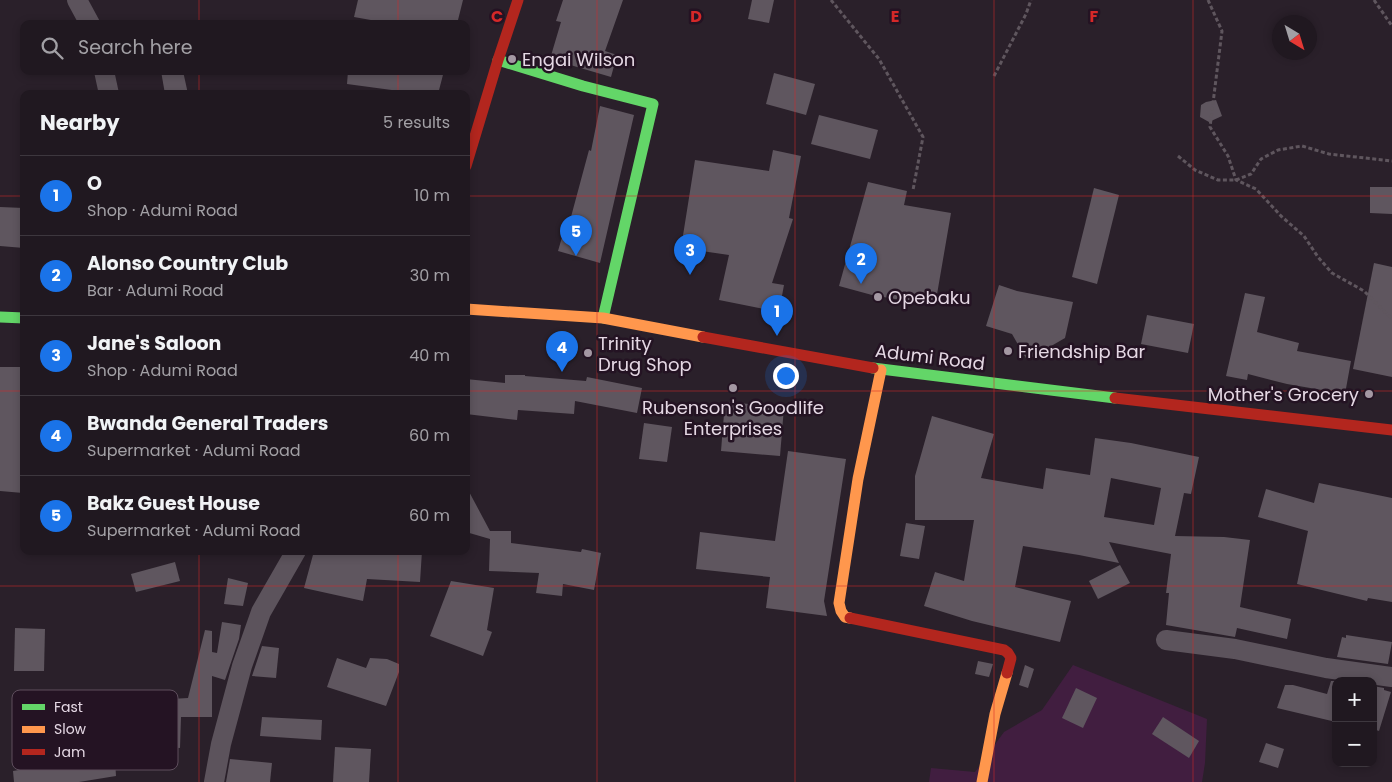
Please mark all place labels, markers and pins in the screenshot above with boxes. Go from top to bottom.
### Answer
place label: Engai Wilson [522,47,635,72]
marker: Engai Wilson [506,53,518,65]
pin: 5 [560,215,592,256]
pin: 3 [674,234,706,275]
pin: 2 [845,243,877,284]
place label: Opebaku [888,285,971,310]
marker: Opebaku [872,291,884,303]
pin: 1 [761,295,793,336]
pin: 4 [546,331,578,372]
place label: Trinity Drug Shop [598,331,692,377]
place label: Friendship Bar [1018,339,1146,364]
marker: Friendship Bar [1002,345,1014,357]
marker: Trinity Drug Shop [582,347,594,359]
marker: Rubenson's Goodlife Enterprises [727,382,739,394]
place label: Mother's Grocery [1208,382,1359,407]
marker: Mother's Grocery [1363,388,1375,400]
place label: Rubenson's Goodlife Enterprises [642,395,824,441]

